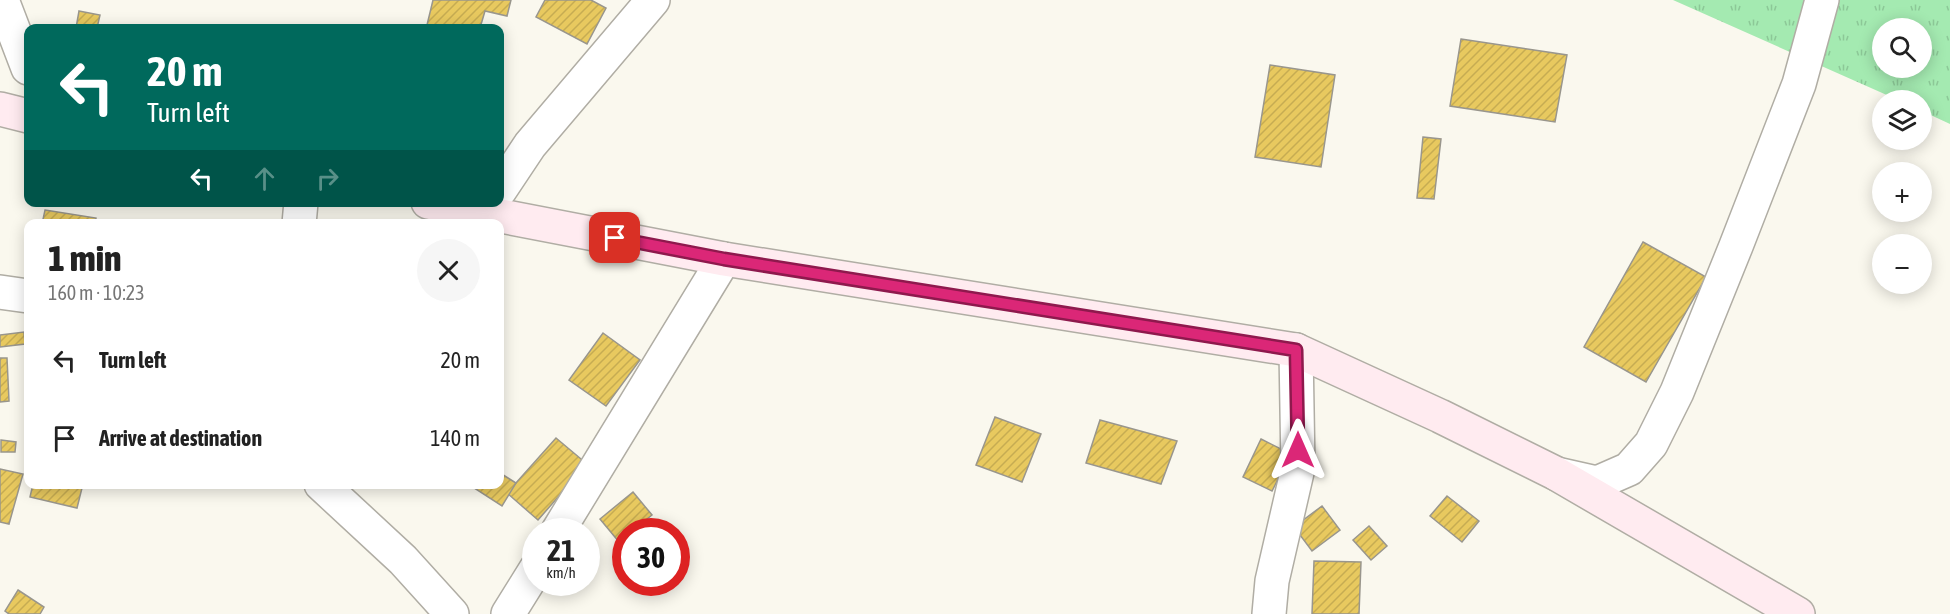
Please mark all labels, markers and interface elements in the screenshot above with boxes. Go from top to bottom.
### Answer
map controls [1872,18,1932,294]
button: search [1872,18,1932,78]
text: 20 m [147,47,222,95]
icon: left [48,48,126,126]
button: layers [1872,90,1932,150]
text: Turn left [147,97,230,128]
icon: left [185,162,218,195]
icon: ahead [248,162,281,195]
icon: right [311,162,344,195]
button: + [1872,162,1932,222]
pin [589,212,640,263]
icon: arrive [598,221,631,254]
button: − [1872,234,1932,294]
text: 1 min [48,237,122,279]
button: close [417,239,480,302]
text: 160 m · 10:23 [48,281,145,304]
icon: left [48,344,81,377]
text: Turn left [99,347,166,373]
text: 20 m [440,347,480,373]
position arrow [1266,418,1330,482]
icon: arrive [48,422,81,455]
text: Arrive at destination [99,425,262,451]
text: 140 m [430,425,480,451]
speed limit sign: 30 [612,518,690,596]
text: 21 [547,533,575,567]
text: km/h [546,564,576,581]

